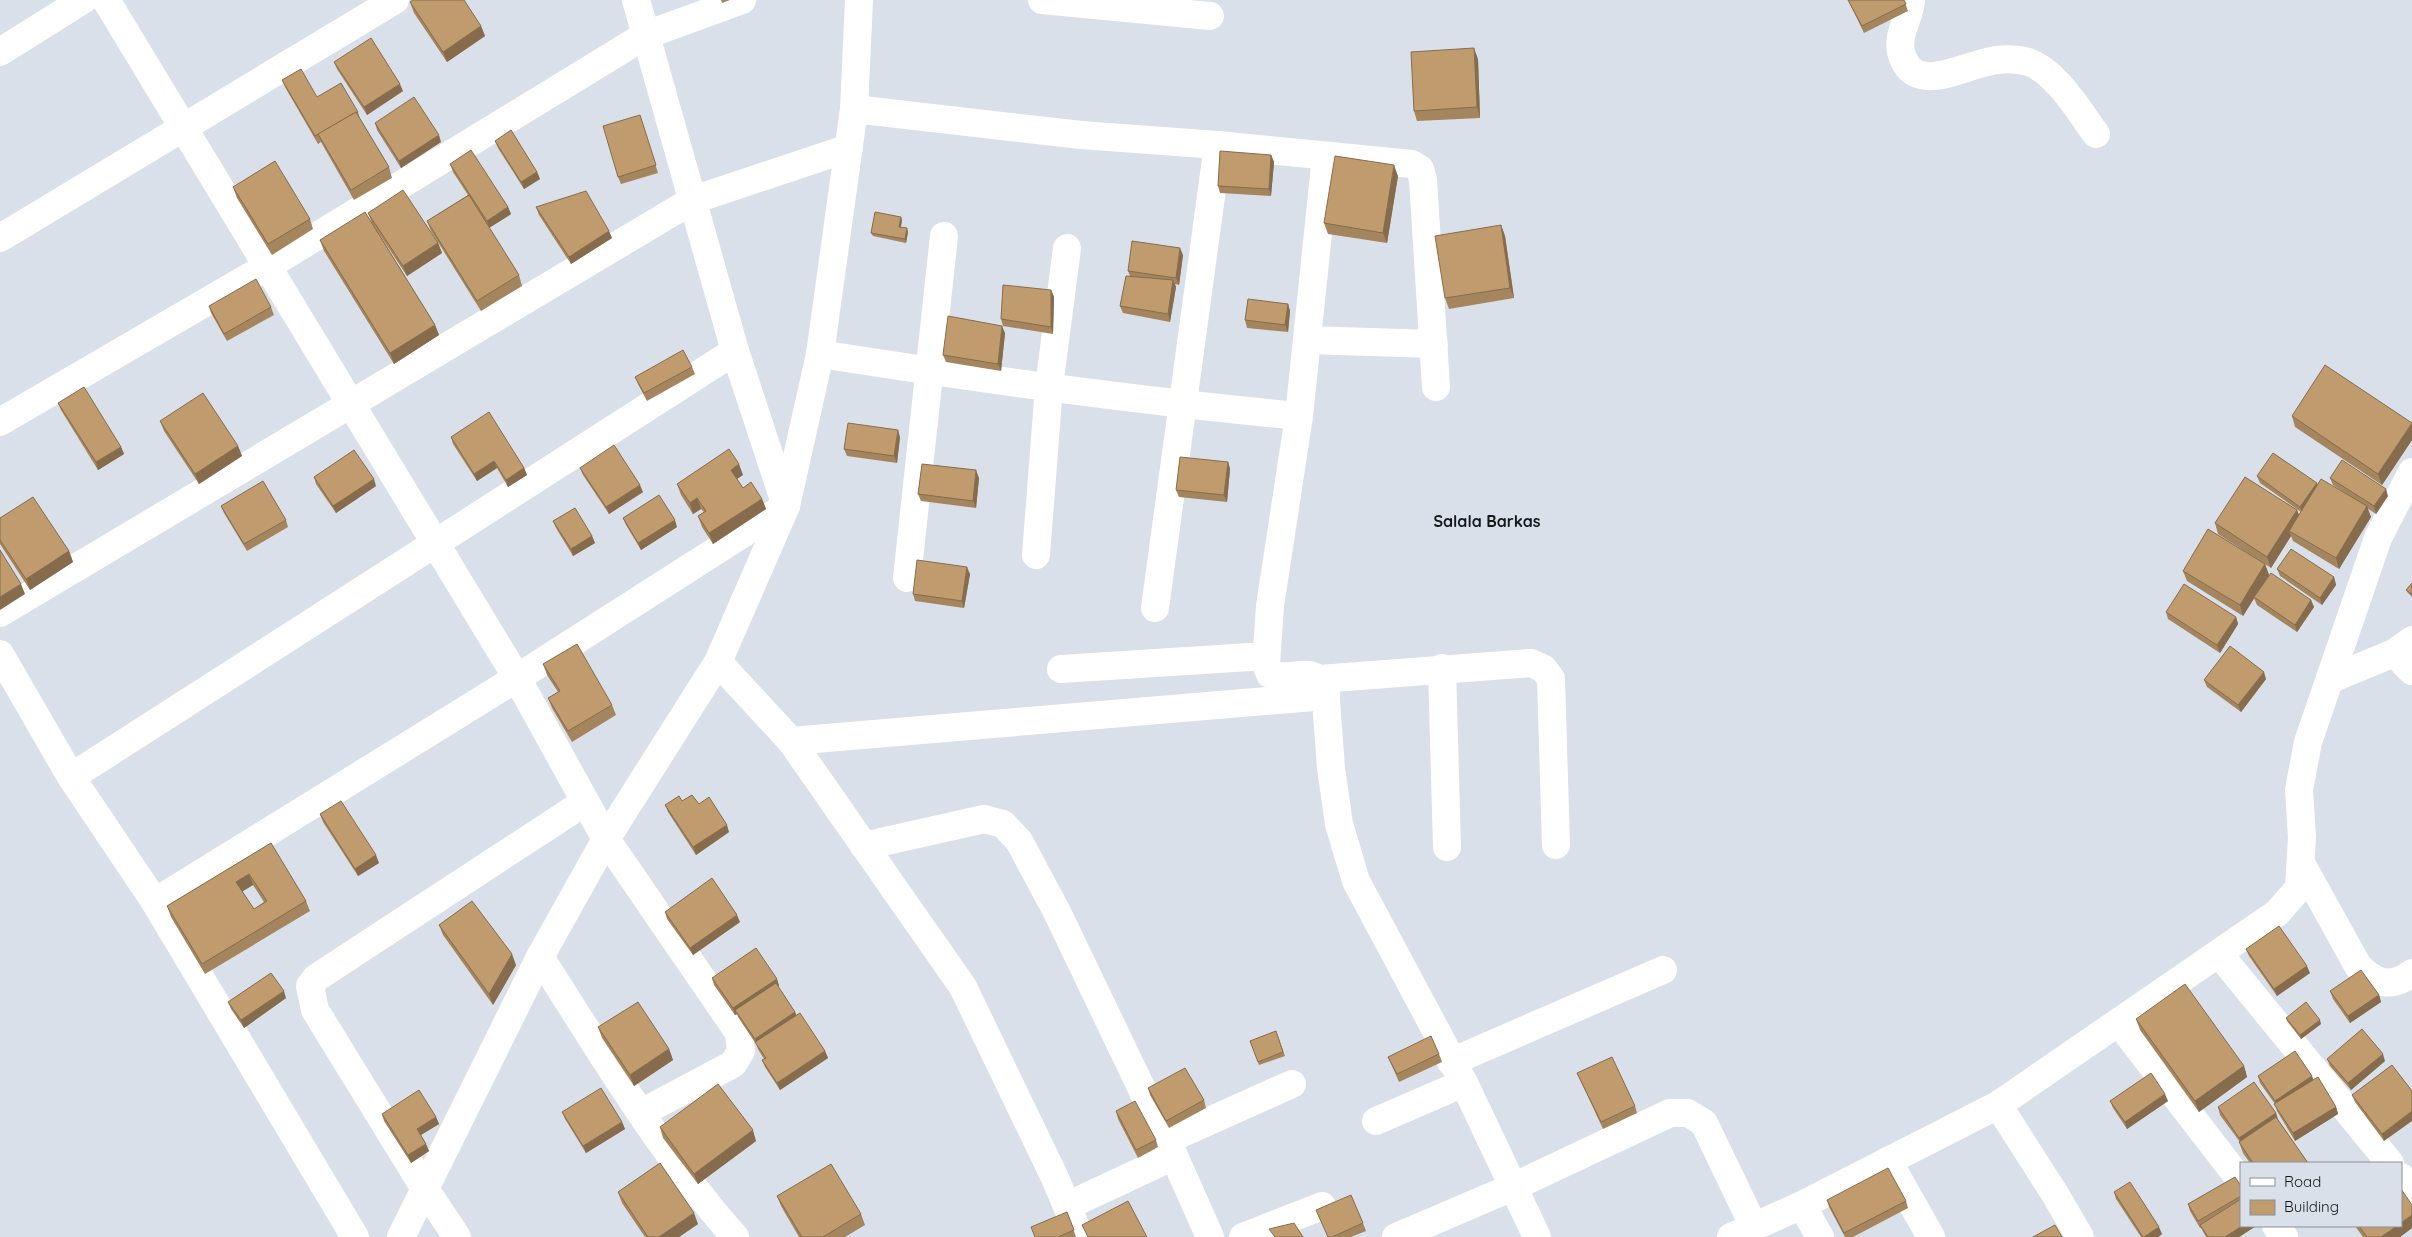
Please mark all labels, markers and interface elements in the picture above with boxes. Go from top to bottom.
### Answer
district label: Salala Barkas [1433,511,1541,531]
legend [2240,1162,2402,1227]
text: Road [2284,1172,2321,1191]
text: Building [2284,1197,2339,1216]

